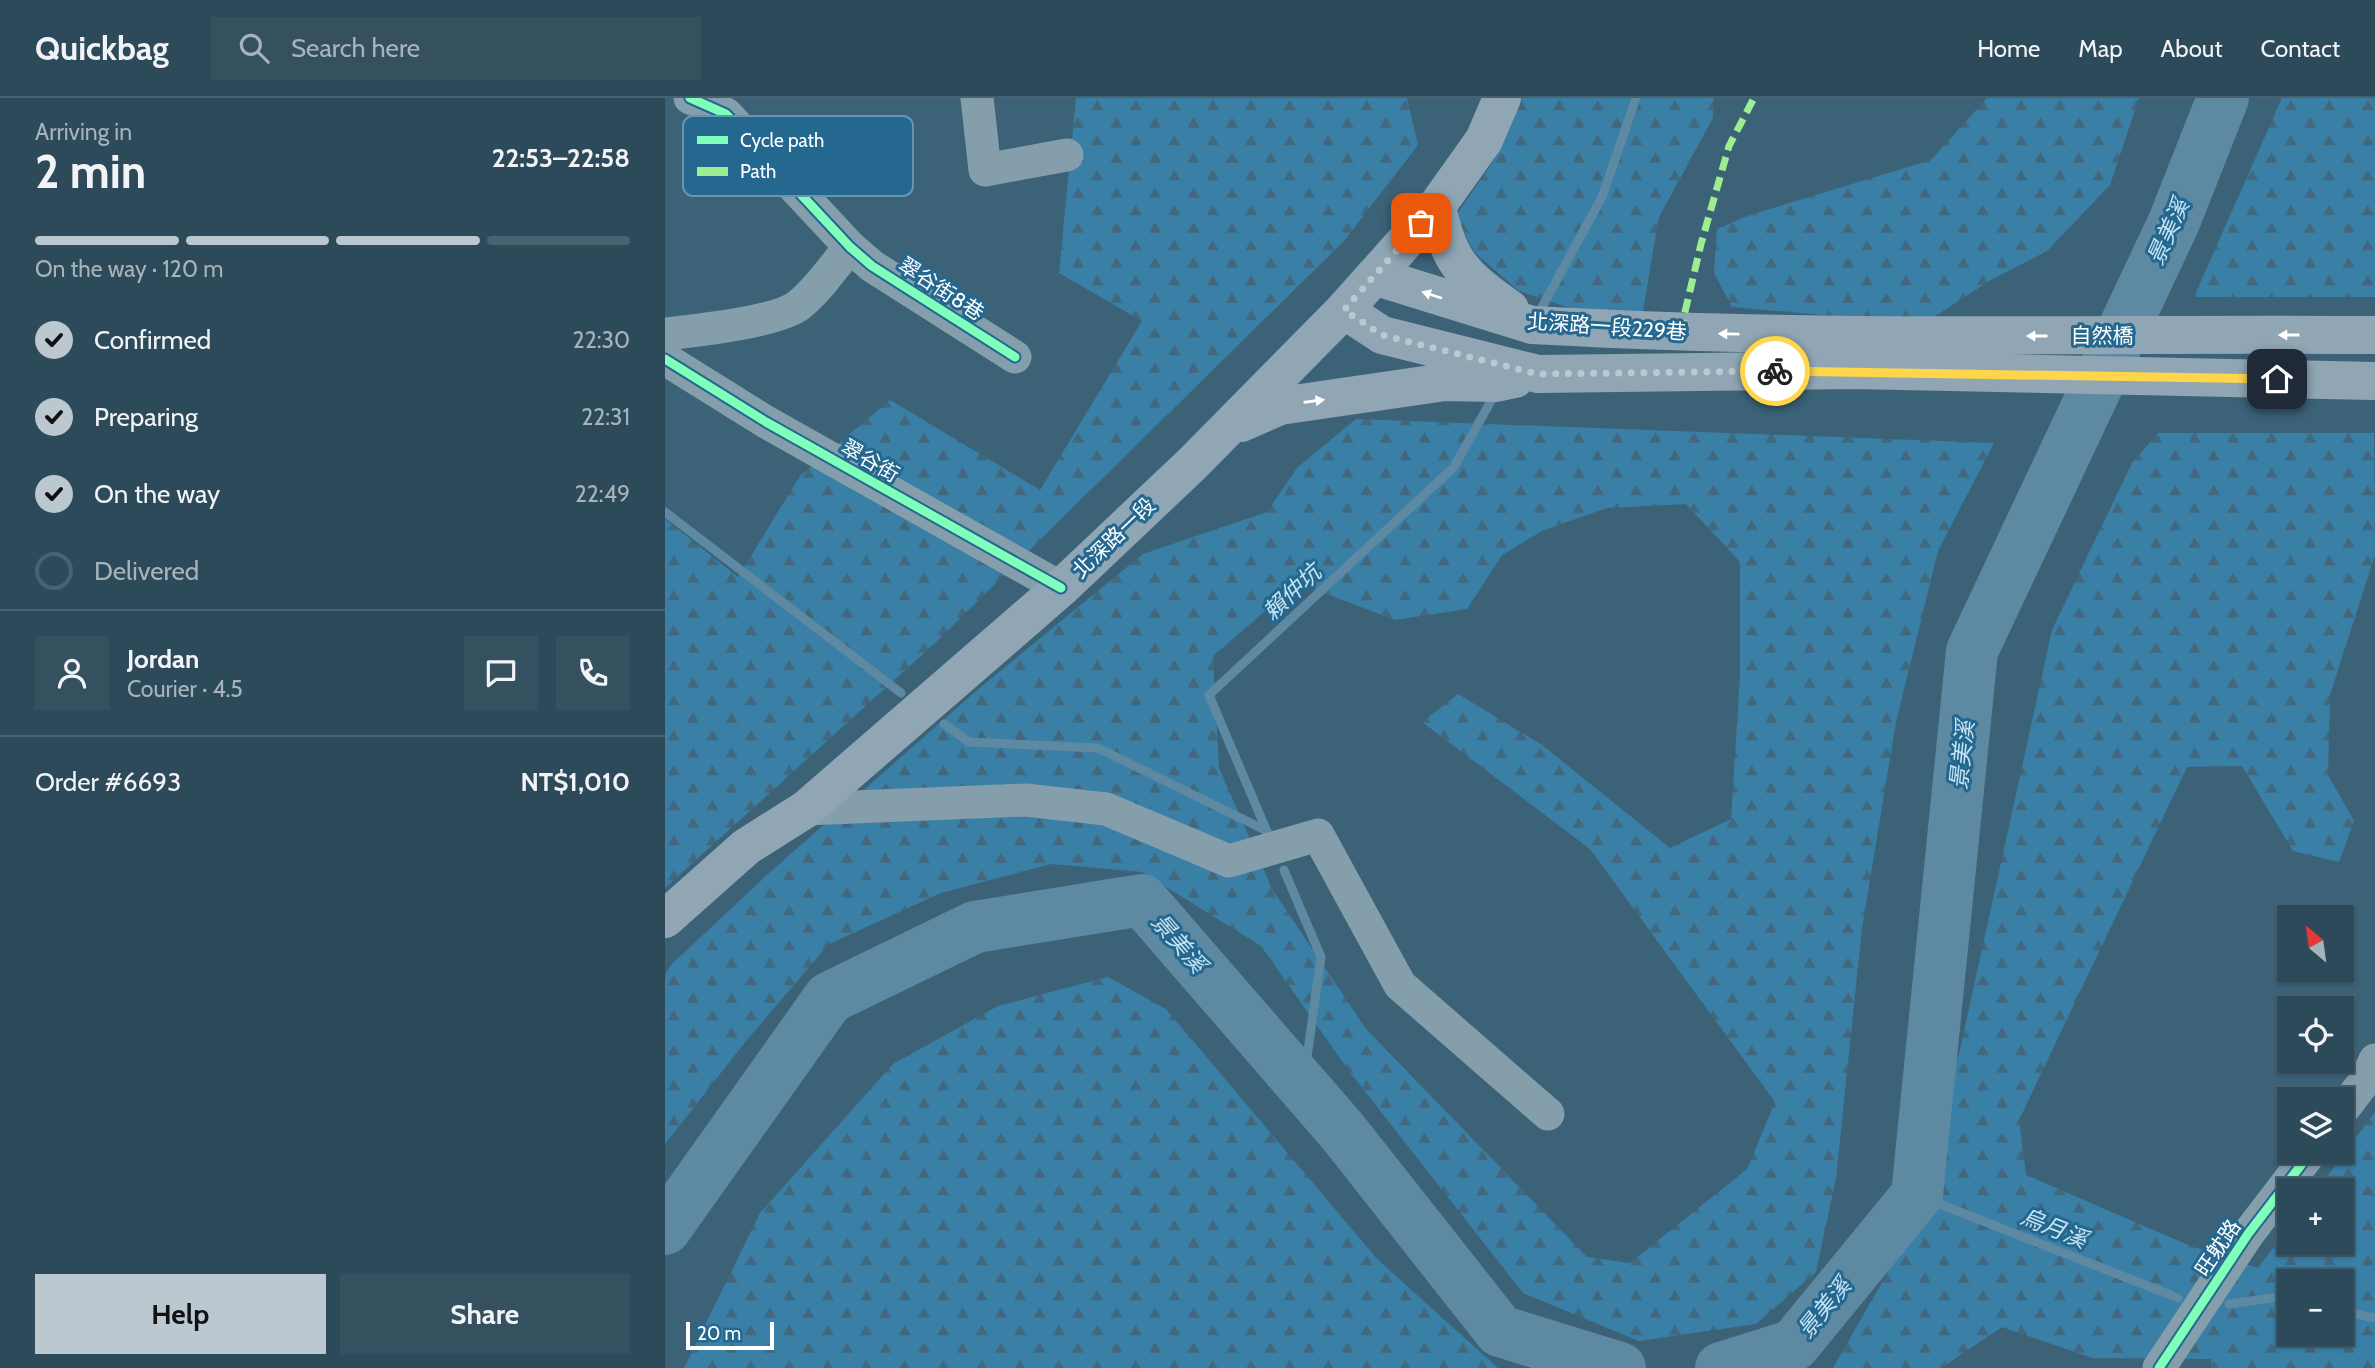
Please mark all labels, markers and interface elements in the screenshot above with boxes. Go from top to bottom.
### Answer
search box [211,17,701,80]
text: Quickbag [35,28,169,68]
icon: search [235,29,273,67]
text: Search here [291,32,420,64]
text: Home [1977,34,2040,63]
text: Map [2078,34,2123,63]
text: About [2161,34,2223,63]
text: Contact [2261,34,2340,63]
legend [683,116,913,196]
text: Arriving in [35,118,132,146]
text: Cycle path [740,129,824,152]
text: 22:53–22:58 [492,142,630,174]
text: 2 min [35,144,146,200]
text: Path [740,160,776,183]
water label: 景美溪 [2141,192,2196,269]
pin [1391,193,1451,253]
icon: bag [1402,204,1440,242]
street label: 翠谷街8巷 [894,252,989,325]
text: On the way · 120 m [35,255,223,283]
one-way arrow [1422,290,1443,300]
street label: 北深路一段229巷 [1526,308,1688,345]
icon: check [35,321,73,359]
street label: 自然橋 [2071,323,2134,348]
text: Confirmed [94,324,211,356]
text: 22:30 [573,326,630,354]
one-way arrow [1718,328,1740,340]
one-way arrow [2278,329,2300,341]
one-way arrow [2026,330,2048,342]
courier [1740,336,1810,406]
pin [2247,349,2307,409]
icon: bike [1756,352,1794,390]
icon: home [2258,360,2296,398]
one-way arrow [1303,395,1325,406]
icon: check [35,398,73,436]
text: Preparing [94,401,198,433]
text: 22:31 [581,403,630,431]
street label: 翠谷街 [837,434,904,487]
icon: check [35,475,73,513]
text: On the way [94,478,220,510]
text: 22:49 [575,480,630,508]
street label: 北深路一段 [1067,492,1160,583]
text: Delivered [94,555,199,587]
water label: 賴仲坑 [1257,556,1329,626]
button: person [35,636,109,710]
button: chat [464,636,538,710]
button: phone [556,636,630,710]
text: Jordan [127,643,199,675]
text: Courier · 4.5 [127,675,243,703]
water label: 景美溪 [1944,716,1980,791]
text: Order #6693 [35,766,181,798]
text: NT$1,010 [520,766,630,798]
north arrow [2277,905,2354,982]
map controls [2277,905,2354,1346]
water label: 景美溪 [1146,908,1214,980]
button: locate [2277,996,2354,1073]
button: layers [2277,1087,2354,1164]
button: + [2277,1178,2354,1255]
water label: 烏月溪 [2017,1202,2094,1255]
street label: 旺躭路 [2190,1215,2246,1281]
button: − [2277,1269,2354,1346]
water label: 景美溪 [1791,1270,1858,1344]
button: Help [35,1274,326,1354]
button: Share [340,1274,630,1354]
scale bar [686,1319,773,1351]
text: 20 m [697,1322,741,1345]

